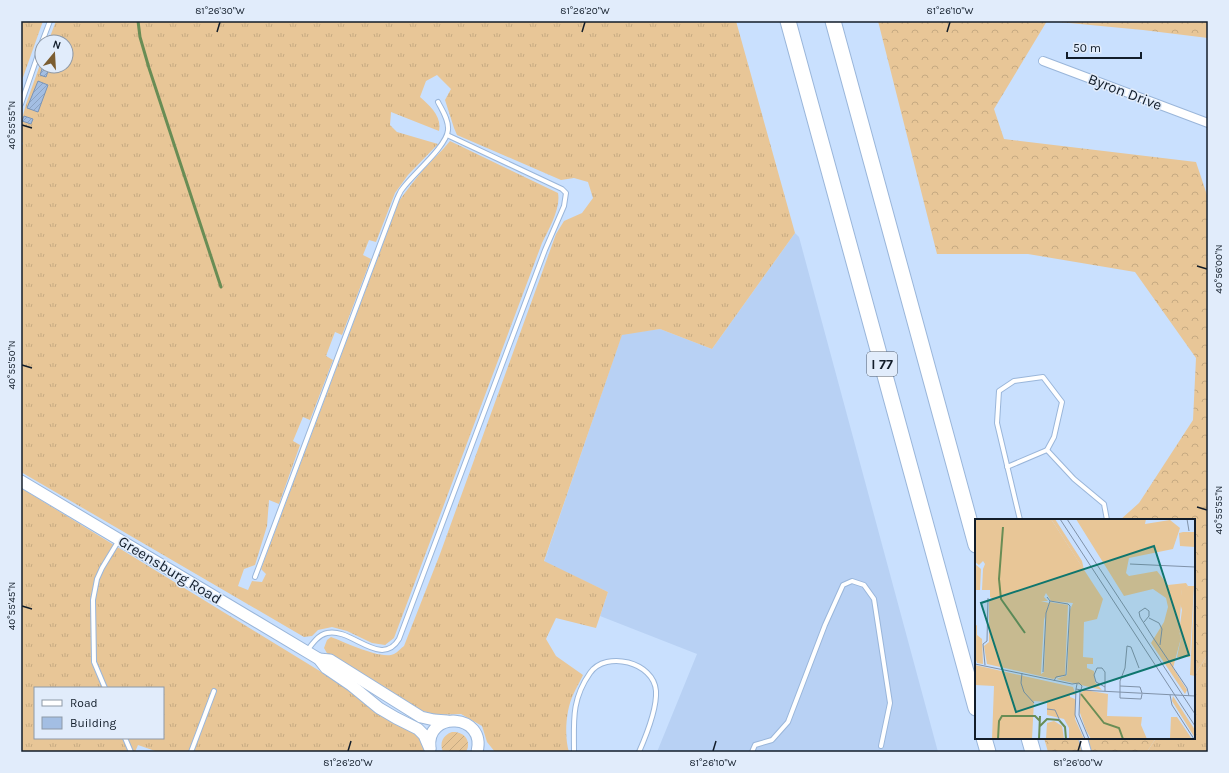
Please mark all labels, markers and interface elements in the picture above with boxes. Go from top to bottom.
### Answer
text: 81°26'30"W [195,5,245,17]
text: 81°26'20"W [560,5,610,17]
text: 81°26'10"W [927,5,974,17]
north arrow [34,34,74,74]
scale bar [1067,34,1141,60]
text: N [51,38,63,52]
text: 50 m [1073,41,1101,55]
street label: Byron Drive [1086,70,1164,114]
text: 40°55'55"N [6,101,18,149]
text: 40°56'00"N [1213,244,1225,294]
text: 40°55'50"N [6,340,18,390]
road number: I 77 [867,352,897,376]
text: 40°55'55"N [1213,486,1225,534]
inset map [975,519,1195,739]
street label: Greensburg Road [115,532,225,608]
text: 40°55'45"N [6,582,18,630]
legend [34,687,164,739]
text: Road [70,696,98,710]
text: Building [70,716,117,730]
text: 81°26'20"W [323,757,373,769]
text: 81°26'10"W [690,757,737,769]
text: 81°26'00"W [1053,757,1103,769]

